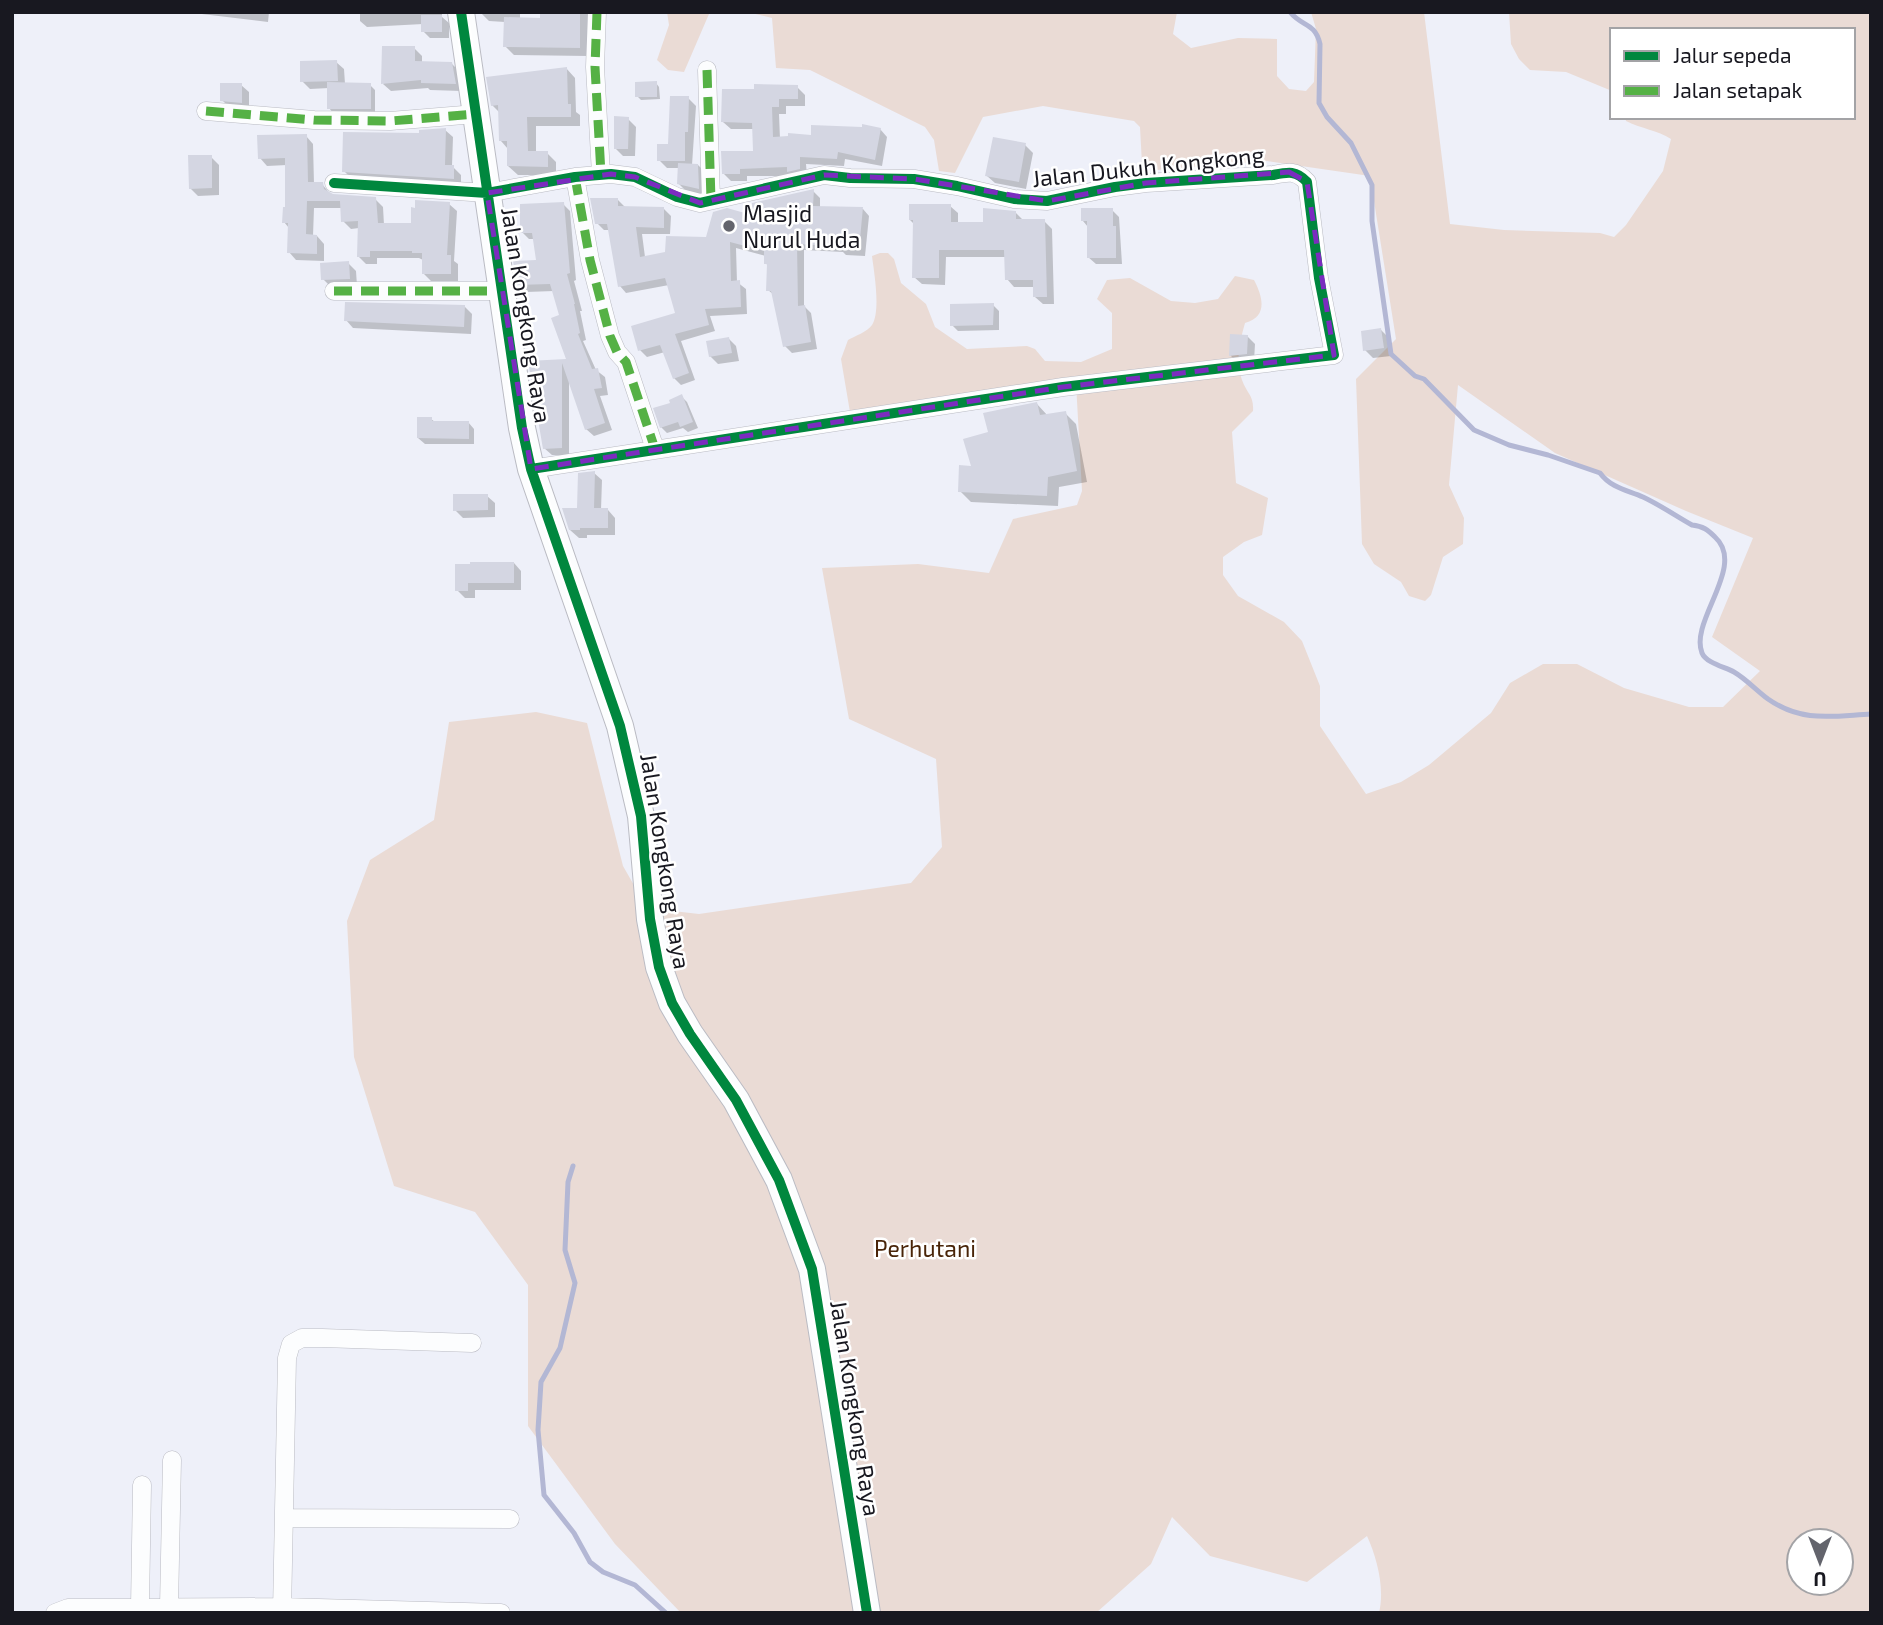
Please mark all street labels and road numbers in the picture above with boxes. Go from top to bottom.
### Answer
street label: Jalan Dukuh Kongkong [1031,140,1266,192]
street label: Jalan Kongkong Raya [496,205,558,425]
street label: Jalan Kongkong Raya [635,751,697,971]
street label: Jalan Kongkong Raya [825,1298,887,1518]

